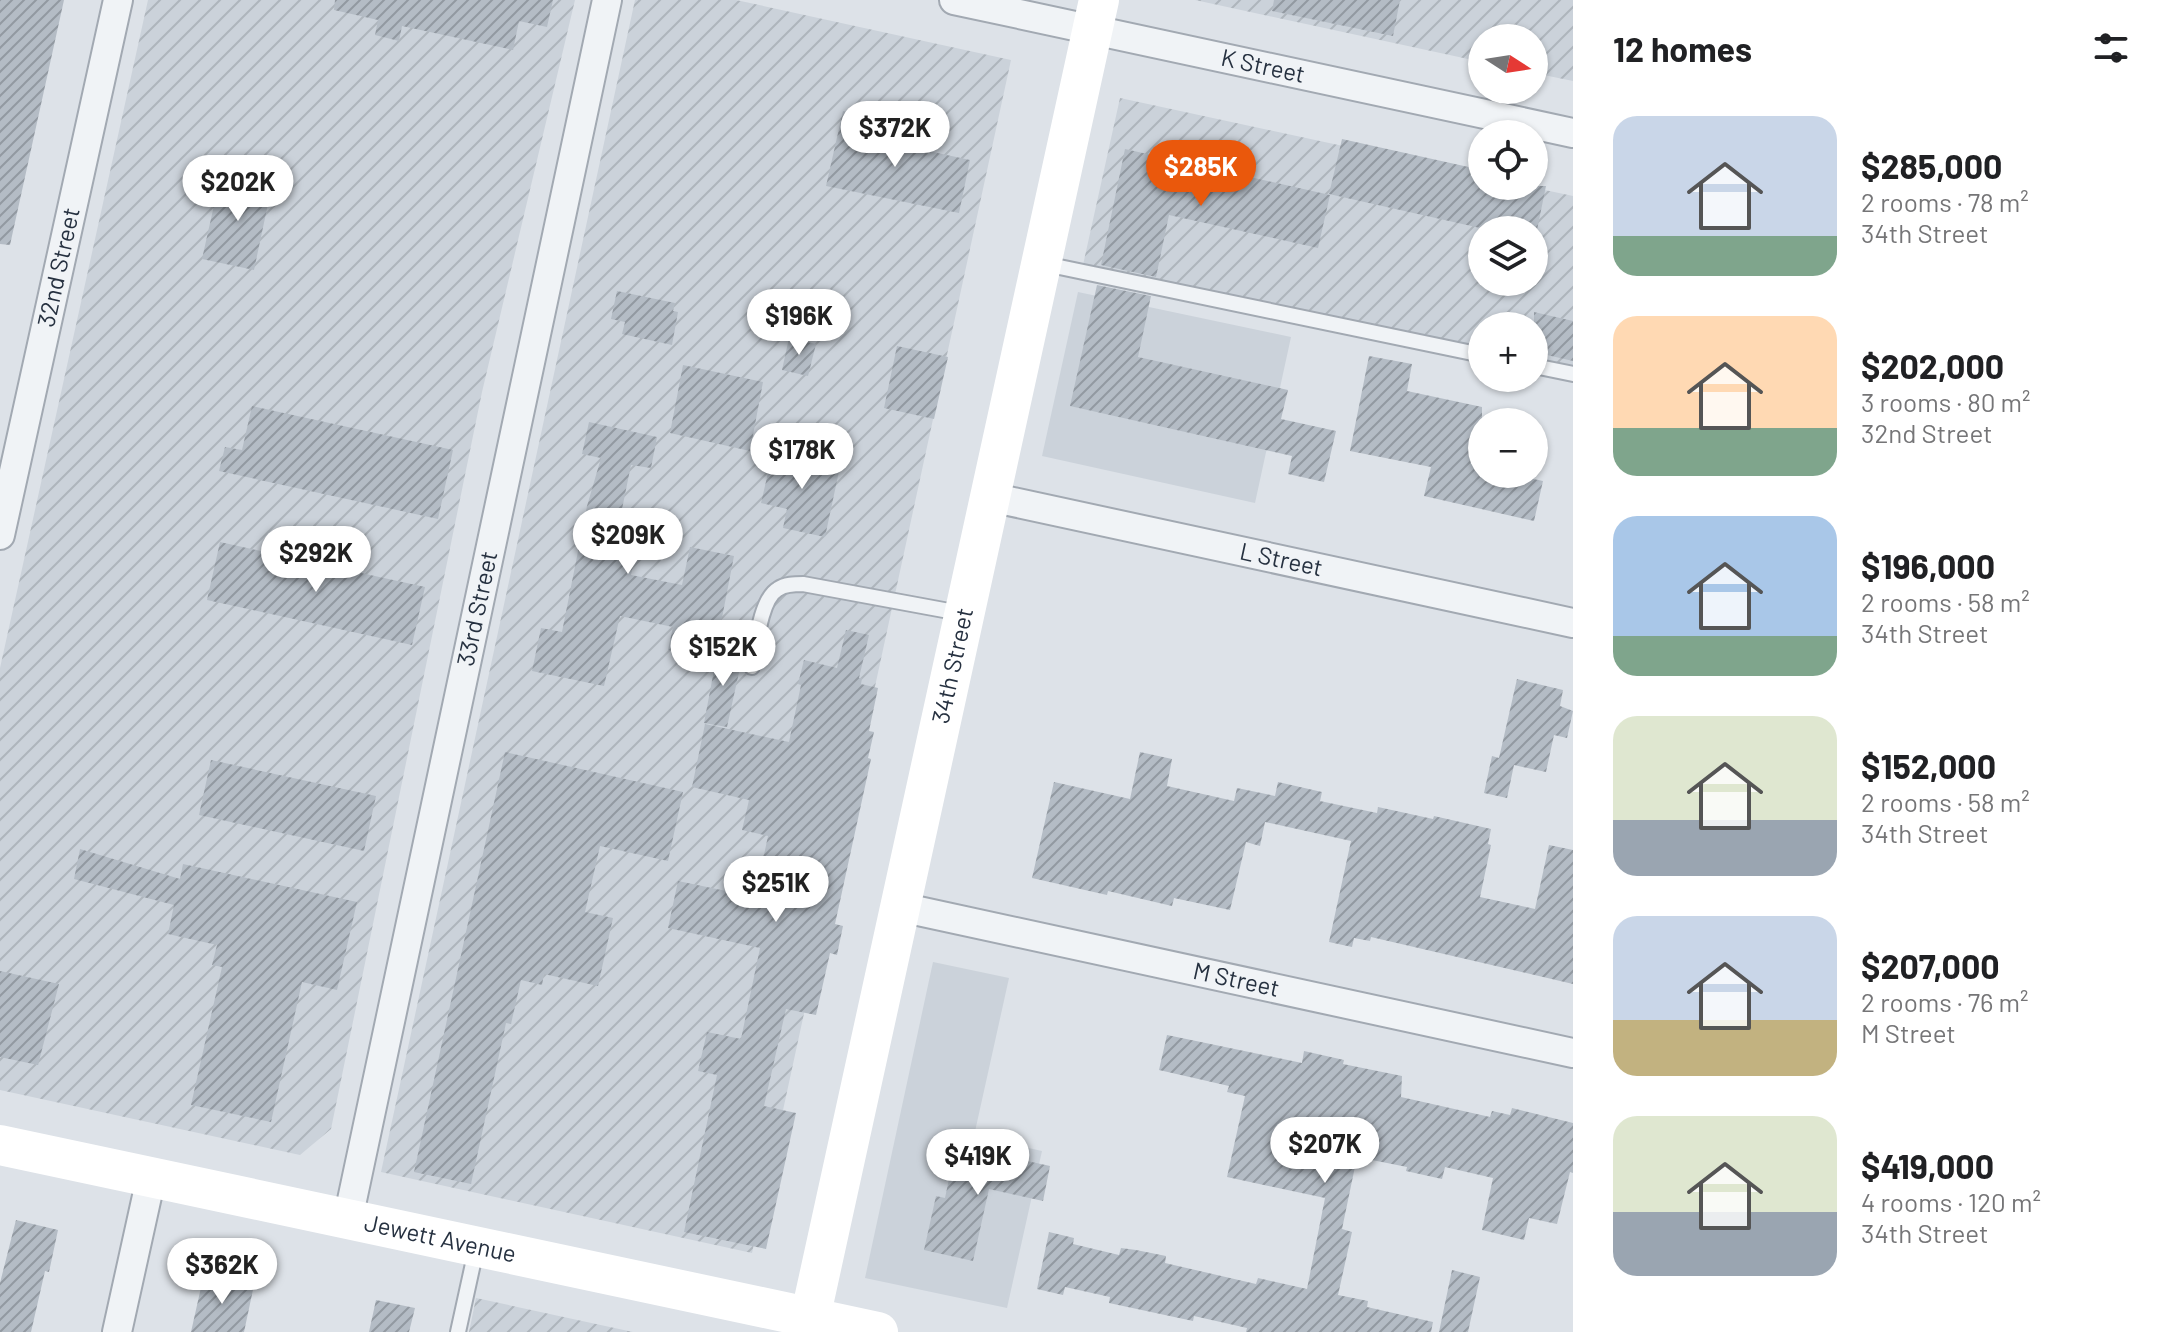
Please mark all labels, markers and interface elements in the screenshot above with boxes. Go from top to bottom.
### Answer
north arrow [1468,24,1548,104]
map controls [1468,24,1548,488]
icon: filters [2089,26,2133,70]
text: 12 homes [1613,28,1752,69]
street label: K Street [1219,42,1308,88]
pin: $372K [839,101,951,169]
text: $372K [859,111,931,142]
button: locate [1468,120,1548,200]
pin: $285K [1145,140,1257,208]
text: $285,000 [1861,145,2002,186]
icon: home [1677,148,1773,244]
text: $285K [1164,150,1238,181]
pin: $202K [182,155,294,223]
text: $202K [200,165,276,196]
text: 2 rooms · 78 m² [1861,186,2029,217]
street label: 32nd Street [30,205,85,330]
button: layers [1468,216,1548,296]
text: 34th Street [1861,217,1988,248]
pin: $196K [743,289,855,357]
text: $196K [765,299,833,330]
button: + [1468,312,1548,392]
text: $202,000 [1861,345,2004,386]
icon: home [1677,348,1773,444]
text: 3 rooms · 80 m² [1861,386,2031,417]
button: − [1468,408,1548,488]
text: 32nd Street [1861,417,1993,448]
pin: $178K [746,423,858,491]
text: $178K [768,433,836,464]
pin: $209K [572,508,684,576]
text: $209K [591,518,665,549]
pin: $292K [260,526,372,594]
street label: L Street [1237,535,1326,582]
text: $292K [279,536,353,567]
text: $196,000 [1861,545,1995,586]
street label: 33rd Street [450,548,503,668]
icon: home [1677,548,1773,644]
text: 2 rooms · 58 m² [1861,586,2030,617]
street label: 34th Street [925,605,978,726]
text: 34th Street [1861,617,1988,648]
pin: $152K [667,620,779,688]
text: $152K [689,630,757,661]
text: $152,000 [1861,745,1996,786]
icon: home [1677,748,1773,844]
text: 2 rooms · 58 m² [1861,786,2030,817]
text: 34th Street [1861,817,1988,848]
pin: $251K [720,856,832,924]
text: $251K [742,866,810,897]
text: $207,000 [1861,945,2000,986]
icon: home [1677,948,1773,1044]
street label: M Street [1191,955,1282,1002]
text: 2 rooms · 76 m² [1861,986,2029,1017]
text: M Street [1861,1017,1956,1048]
pin: $207K [1269,1117,1381,1185]
text: $207K [1288,1127,1362,1158]
pin: $419K [922,1129,1034,1197]
text: $419K [944,1139,1012,1170]
text: $419,000 [1861,1145,1994,1186]
icon: home [1677,1148,1773,1244]
text: 4 rooms · 120 m² [1861,1186,2041,1217]
street label: Jewett Avenue [362,1207,519,1268]
text: 34th Street [1861,1217,1988,1248]
pin: $362K [166,1238,278,1306]
text: $362K [185,1248,259,1279]

